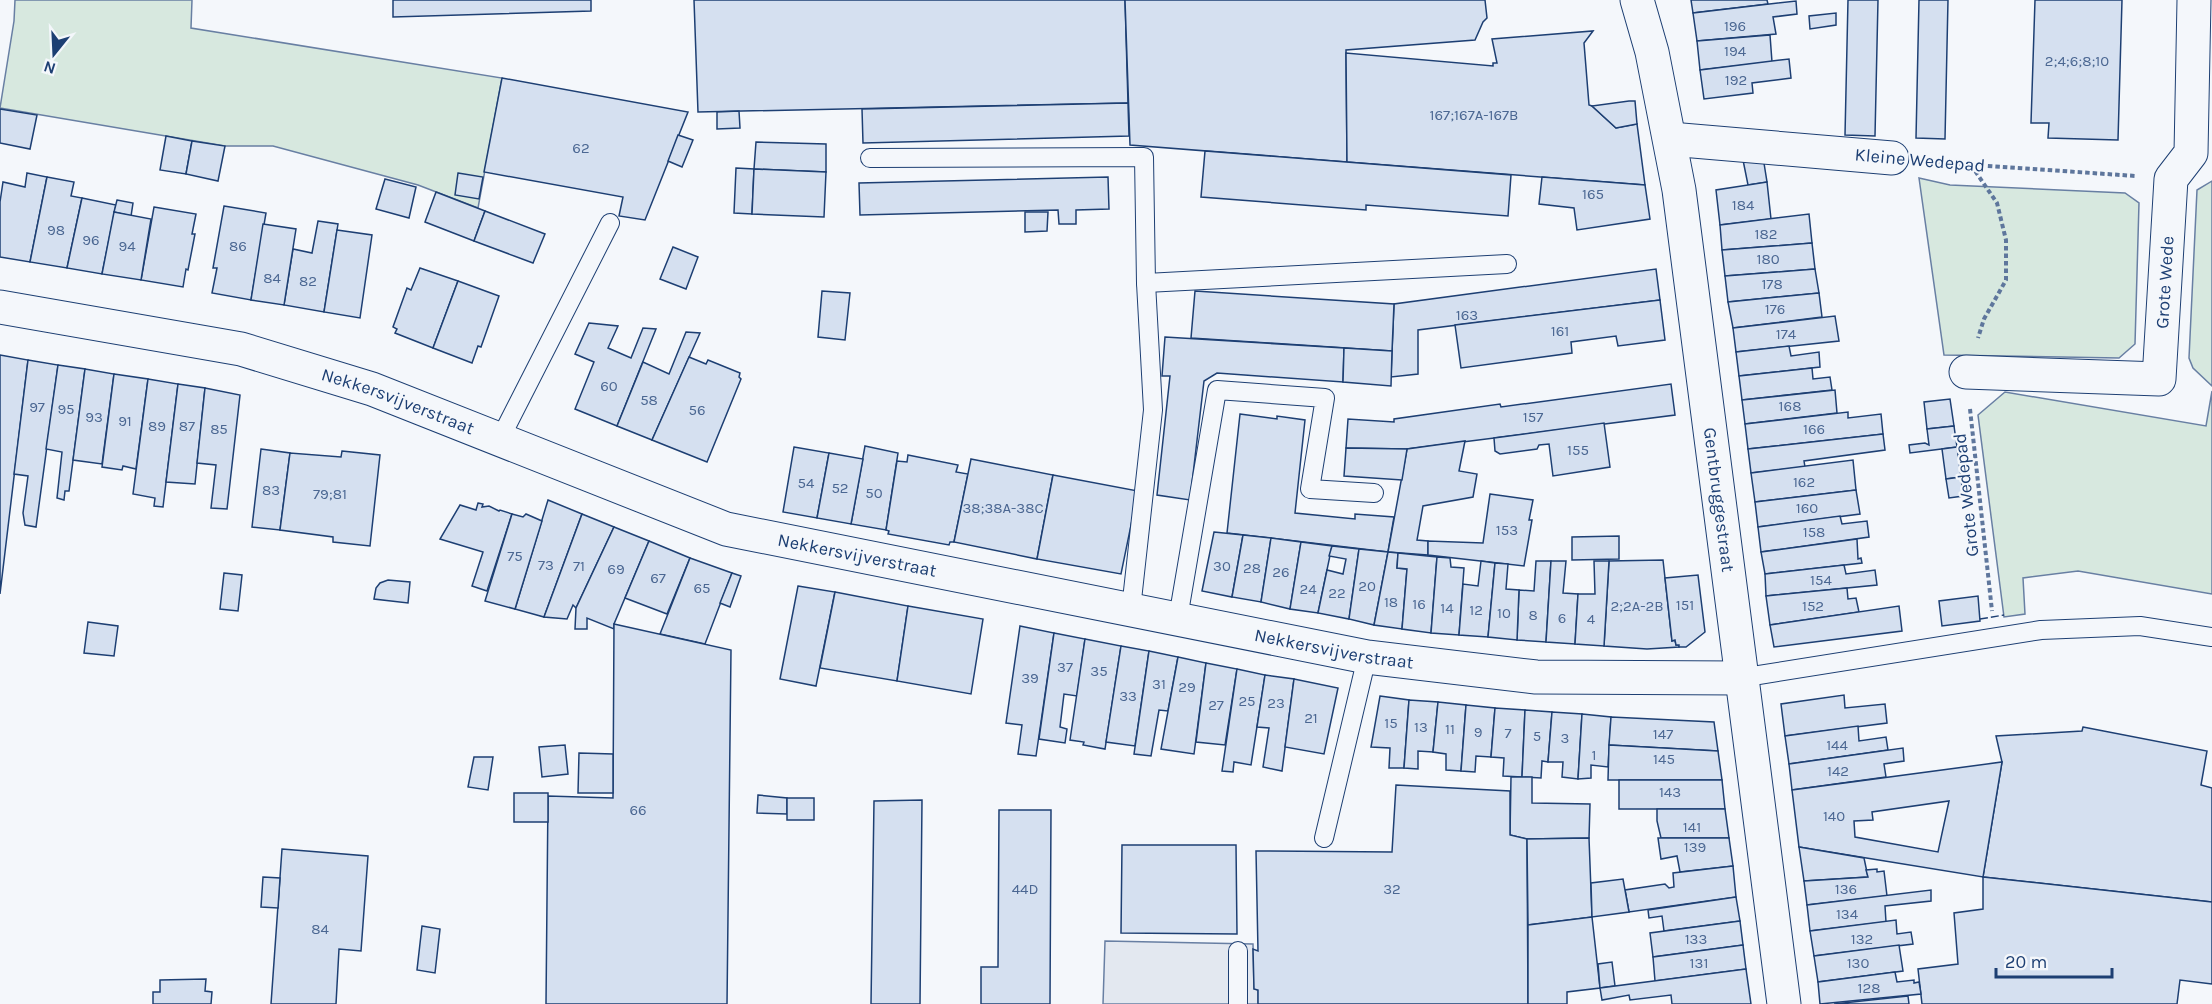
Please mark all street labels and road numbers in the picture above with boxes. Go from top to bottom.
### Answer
street label: Kleine Wedepad [1854,143,1986,177]
street label: Grote Wede [2151,235,2179,329]
street label: Nekkersvijverstraat [319,363,478,439]
street label: Gentbruggestraat [1699,426,1739,574]
street label: Grote Wedepad [1949,432,1983,558]
street label: Nekkersvijverstraat [776,529,939,582]
street label: Nekkersvijverstraat [1252,624,1415,673]

